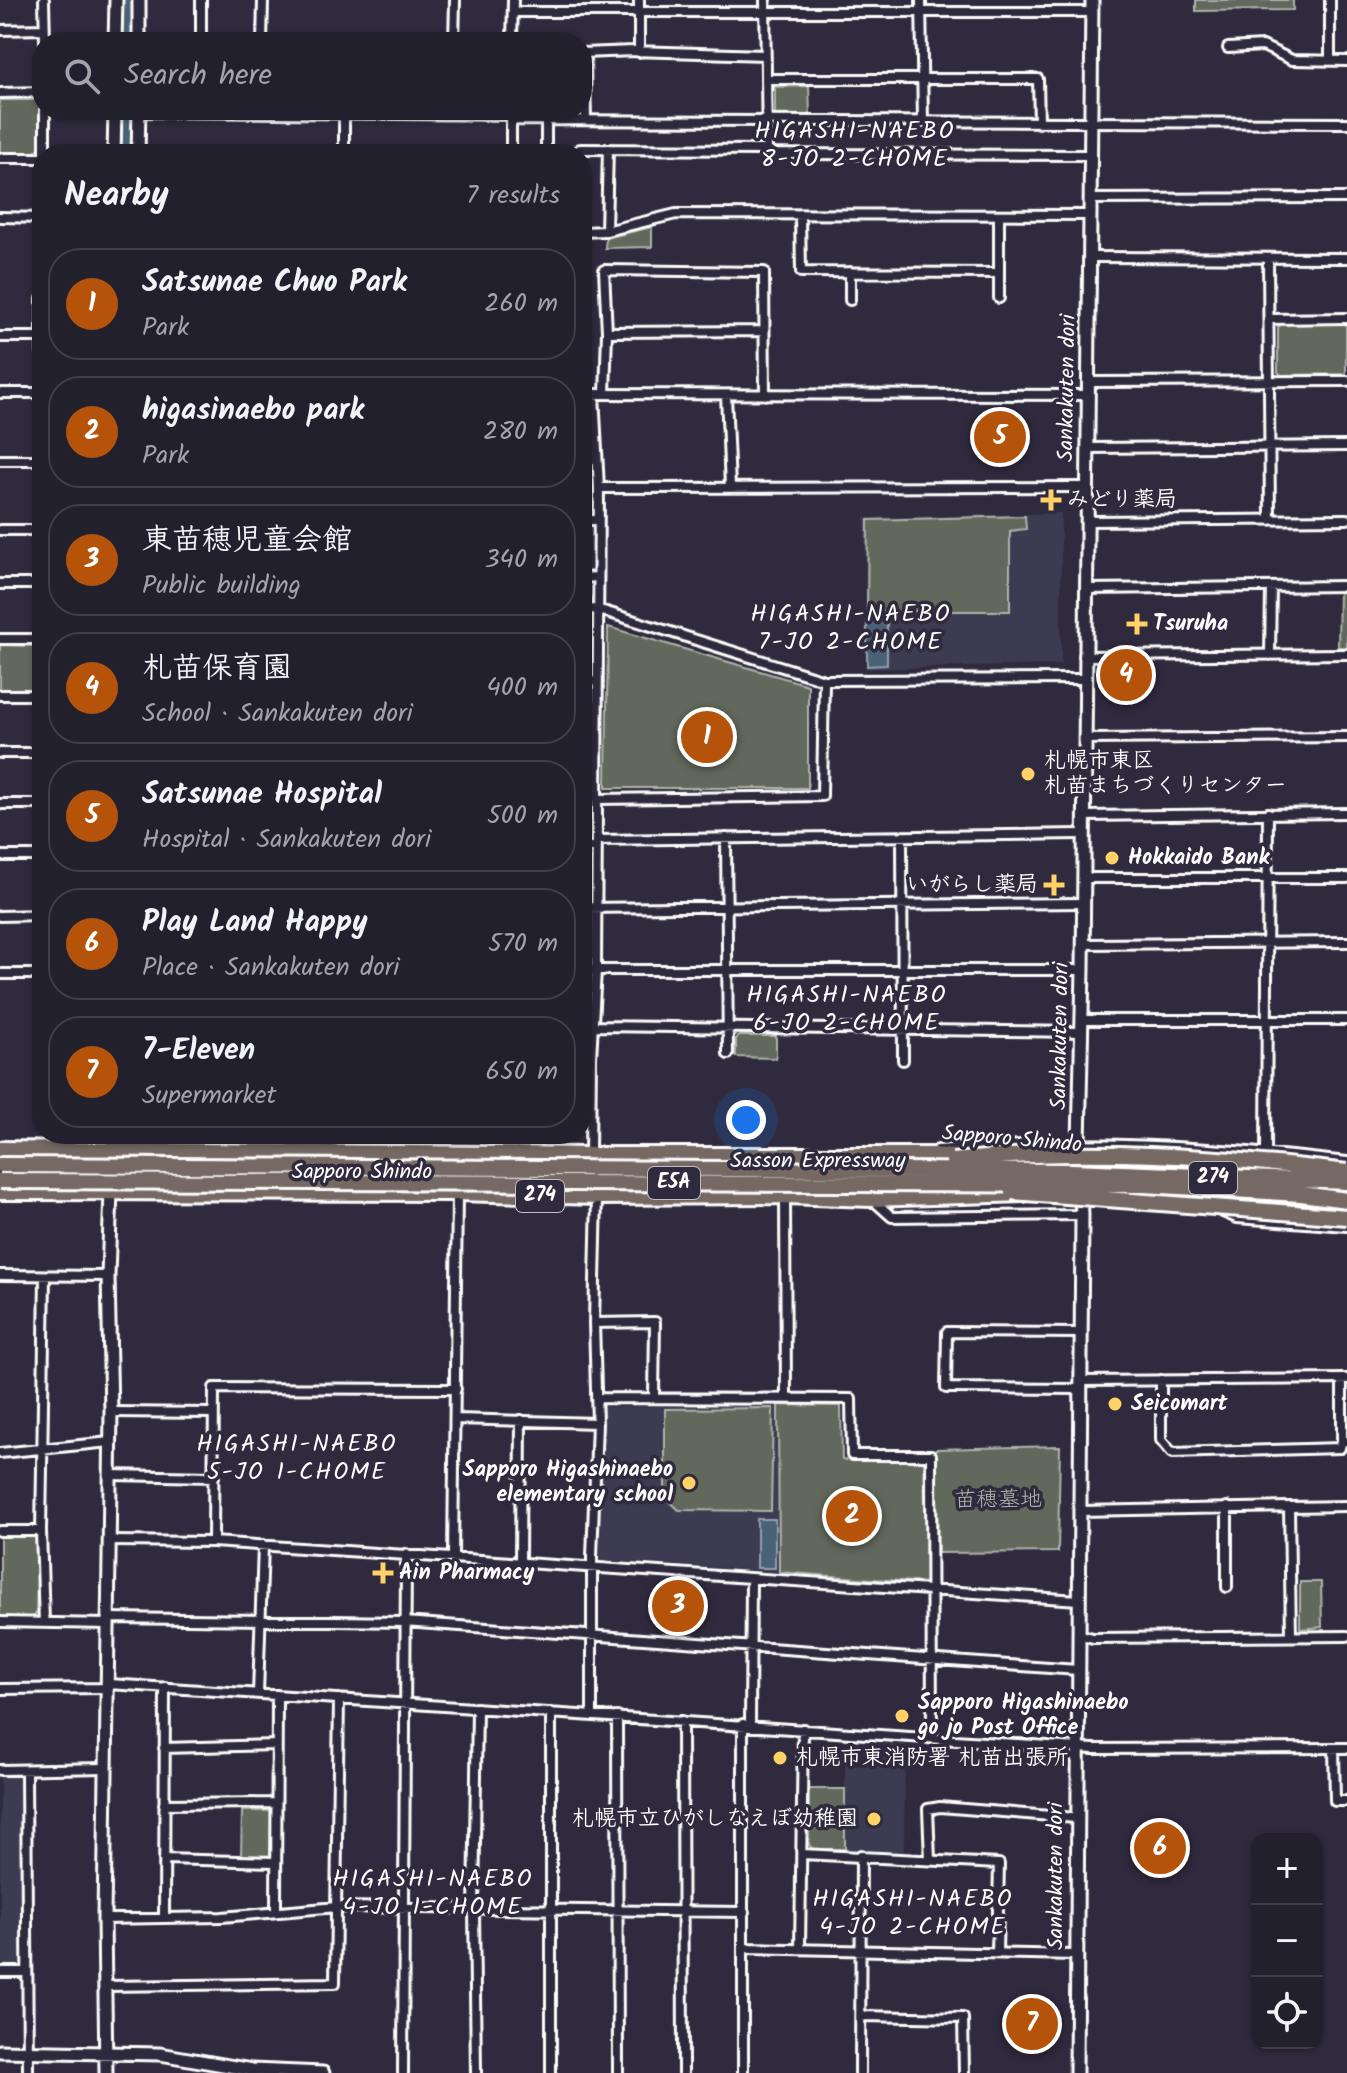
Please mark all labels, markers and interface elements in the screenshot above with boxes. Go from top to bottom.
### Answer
search box [32,32,592,120]
text: Search here [124,52,272,100]
icon: search [60,54,104,98]
district label: HIGASHI-NAEBO 8-JO 2-CHOME [755,112,955,179]
text: Nearby [64,169,169,223]
text: 7 results [466,175,560,217]
text: Satsunae Chuo Park [142,259,407,307]
text: 1 [88,283,96,325]
text: 260 m [484,283,558,325]
text: Park [142,307,189,349]
street label: Sankakuten dori [1049,313,1087,462]
text: higasinaebo park [142,387,364,435]
pin: 5 [974,407,1026,467]
text: 2 [84,411,100,453]
text: 280 m [483,411,558,453]
text: Park [142,435,189,477]
place label: みどり薬局 [1067,483,1177,518]
marker: みどり薬局 [1042,491,1060,509]
text: 東苗穂児童会館 [142,517,352,565]
text: 3 [85,539,99,581]
text: 340 m [485,539,558,581]
text: Public building [142,565,301,607]
district label: HIGASHI-NAEBO 7-JO 2-CHOME [751,595,951,662]
place label: Tsuruha [1153,607,1228,642]
marker: Tsuruha [1128,615,1146,633]
text: 札苗保育園 [142,645,292,693]
pin: 4 [1100,645,1152,705]
text: 4 [85,667,99,709]
text: 400 m [487,667,558,709]
text: School · Sankakuten dori [142,693,413,735]
pin: 1 [681,707,733,767]
place label: 札幌市東区 札苗まちづくりセンター [1044,744,1287,804]
marker: 札幌市東区 札苗まちづくりセンター [1019,765,1037,783]
text: Satsunae Hospital [142,771,382,819]
text: 5 [85,795,99,837]
text: 500 m [487,795,558,837]
text: Hospital · Sankakuten dori [142,819,431,861]
place label: Hokkaido Bank [1128,841,1270,876]
marker: Hokkaido Bank [1103,849,1121,867]
place label: いがらし薬局 [906,868,1038,903]
marker: いがらし薬局 [1045,876,1063,894]
text: Play Land Happy [142,899,368,947]
text: 6 [85,923,99,965]
text: 570 m [488,923,558,965]
text: Place · Sankakuten dori [142,947,400,989]
street label: Sankakuten dori [1042,961,1080,1110]
district label: HIGASHI-NAEBO 6-JO 2-CHOME [747,976,947,1043]
text: 7-Eleven [142,1027,255,1075]
text: 7 [86,1051,98,1093]
text: 650 m [485,1051,558,1093]
text: Supermarket [142,1075,277,1117]
your location [726,1100,766,1140]
street label: Sapporo Shindo [941,1116,1084,1164]
street label: Sasson Expressway [730,1144,906,1179]
street label: Sapporo Shindo [292,1155,432,1190]
road number: 274 [1189,1162,1237,1194]
road number: E5A [648,1167,700,1199]
road number: 274 [516,1180,564,1212]
place label: Seicomart [1131,1387,1229,1422]
marker: Seicomart [1106,1395,1124,1413]
district label: HIGASHI-NAEBO 5-JO 1-CHOME [197,1425,397,1492]
place label: Sapporo Higashinaebo elementary school [463,1453,673,1513]
marker: Sapporo Higashinaebo elementary school [680,1474,698,1492]
park label: 苗穂墓地 [954,1483,1042,1518]
pin: 2 [826,1486,878,1546]
place label: Ain Pharmacy [399,1556,535,1591]
marker: Ain Pharmacy [374,1564,392,1582]
pin: 3 [652,1576,704,1636]
place label: Sapporo Higashinaebo go jo Post Office [917,1686,1128,1746]
marker: Sapporo Higashinaebo go jo Post Office [893,1707,911,1725]
place label: 札幌市東消防署 札苗出張所 [796,1741,1068,1776]
marker: 札幌市東消防署 札苗出張所 [771,1749,789,1767]
street label: Sankakuten dori [1039,1801,1074,1950]
place label: 札幌市立ひがしなえぼ幼稚園 [572,1802,858,1837]
marker: 札幌市立ひがしなえぼ幼稚園 [865,1810,883,1828]
pin: 6 [1134,1818,1186,1878]
map controls [1251,1833,1323,2049]
button: + [1251,1833,1323,1905]
district label: HIGASHI-NAEBO 4-JO 1-CHOME [333,1860,533,1927]
district label: HIGASHI-NAEBO 4-JO 2-CHOME [813,1880,1013,1947]
button: − [1251,1905,1323,1977]
button: locate [1251,1977,1323,2049]
pin: 7 [1006,1994,1058,2054]

